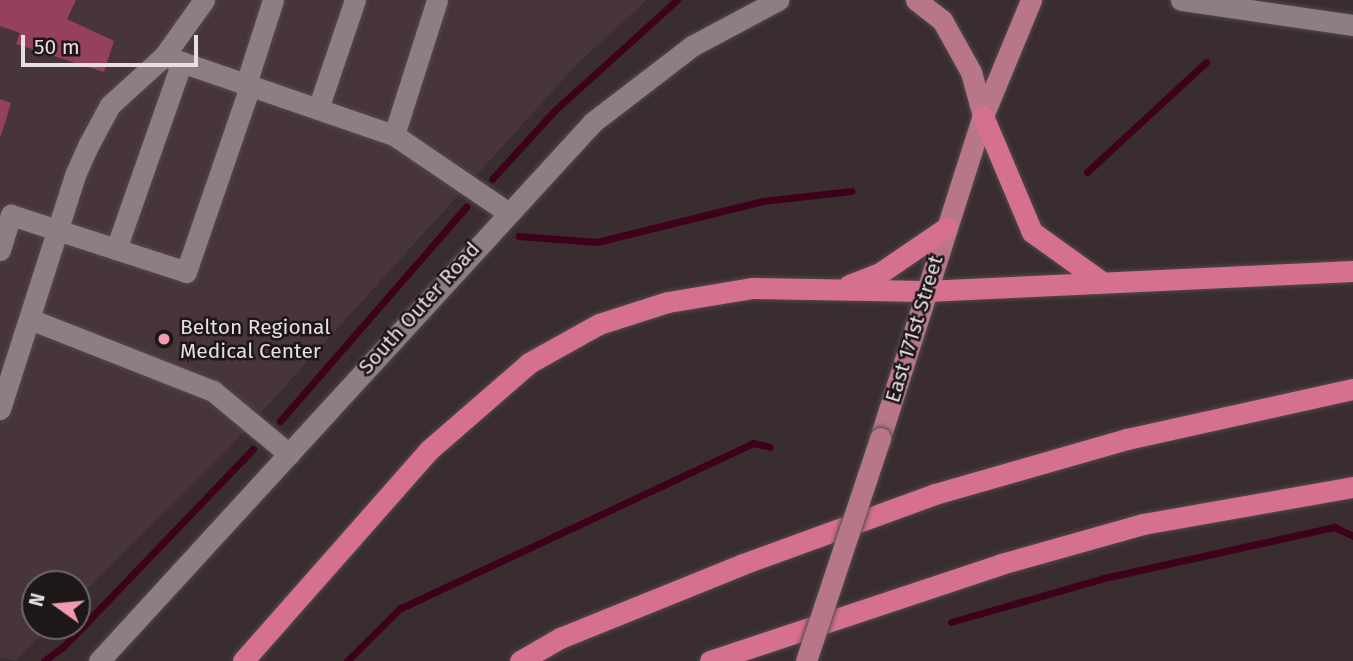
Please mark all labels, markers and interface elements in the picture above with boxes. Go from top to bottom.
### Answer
scale bar [24,21,201,65]
text: 50 m [34,34,80,60]
street label: South Outer Road [353,237,485,379]
street label: East 171st Street [880,253,948,405]
place label: Belton Regional Medical Center [180,314,330,364]
marker: Belton Regional Medical Center [154,329,174,349]
north arrow [21,570,91,640]
text: N [24,591,50,609]

